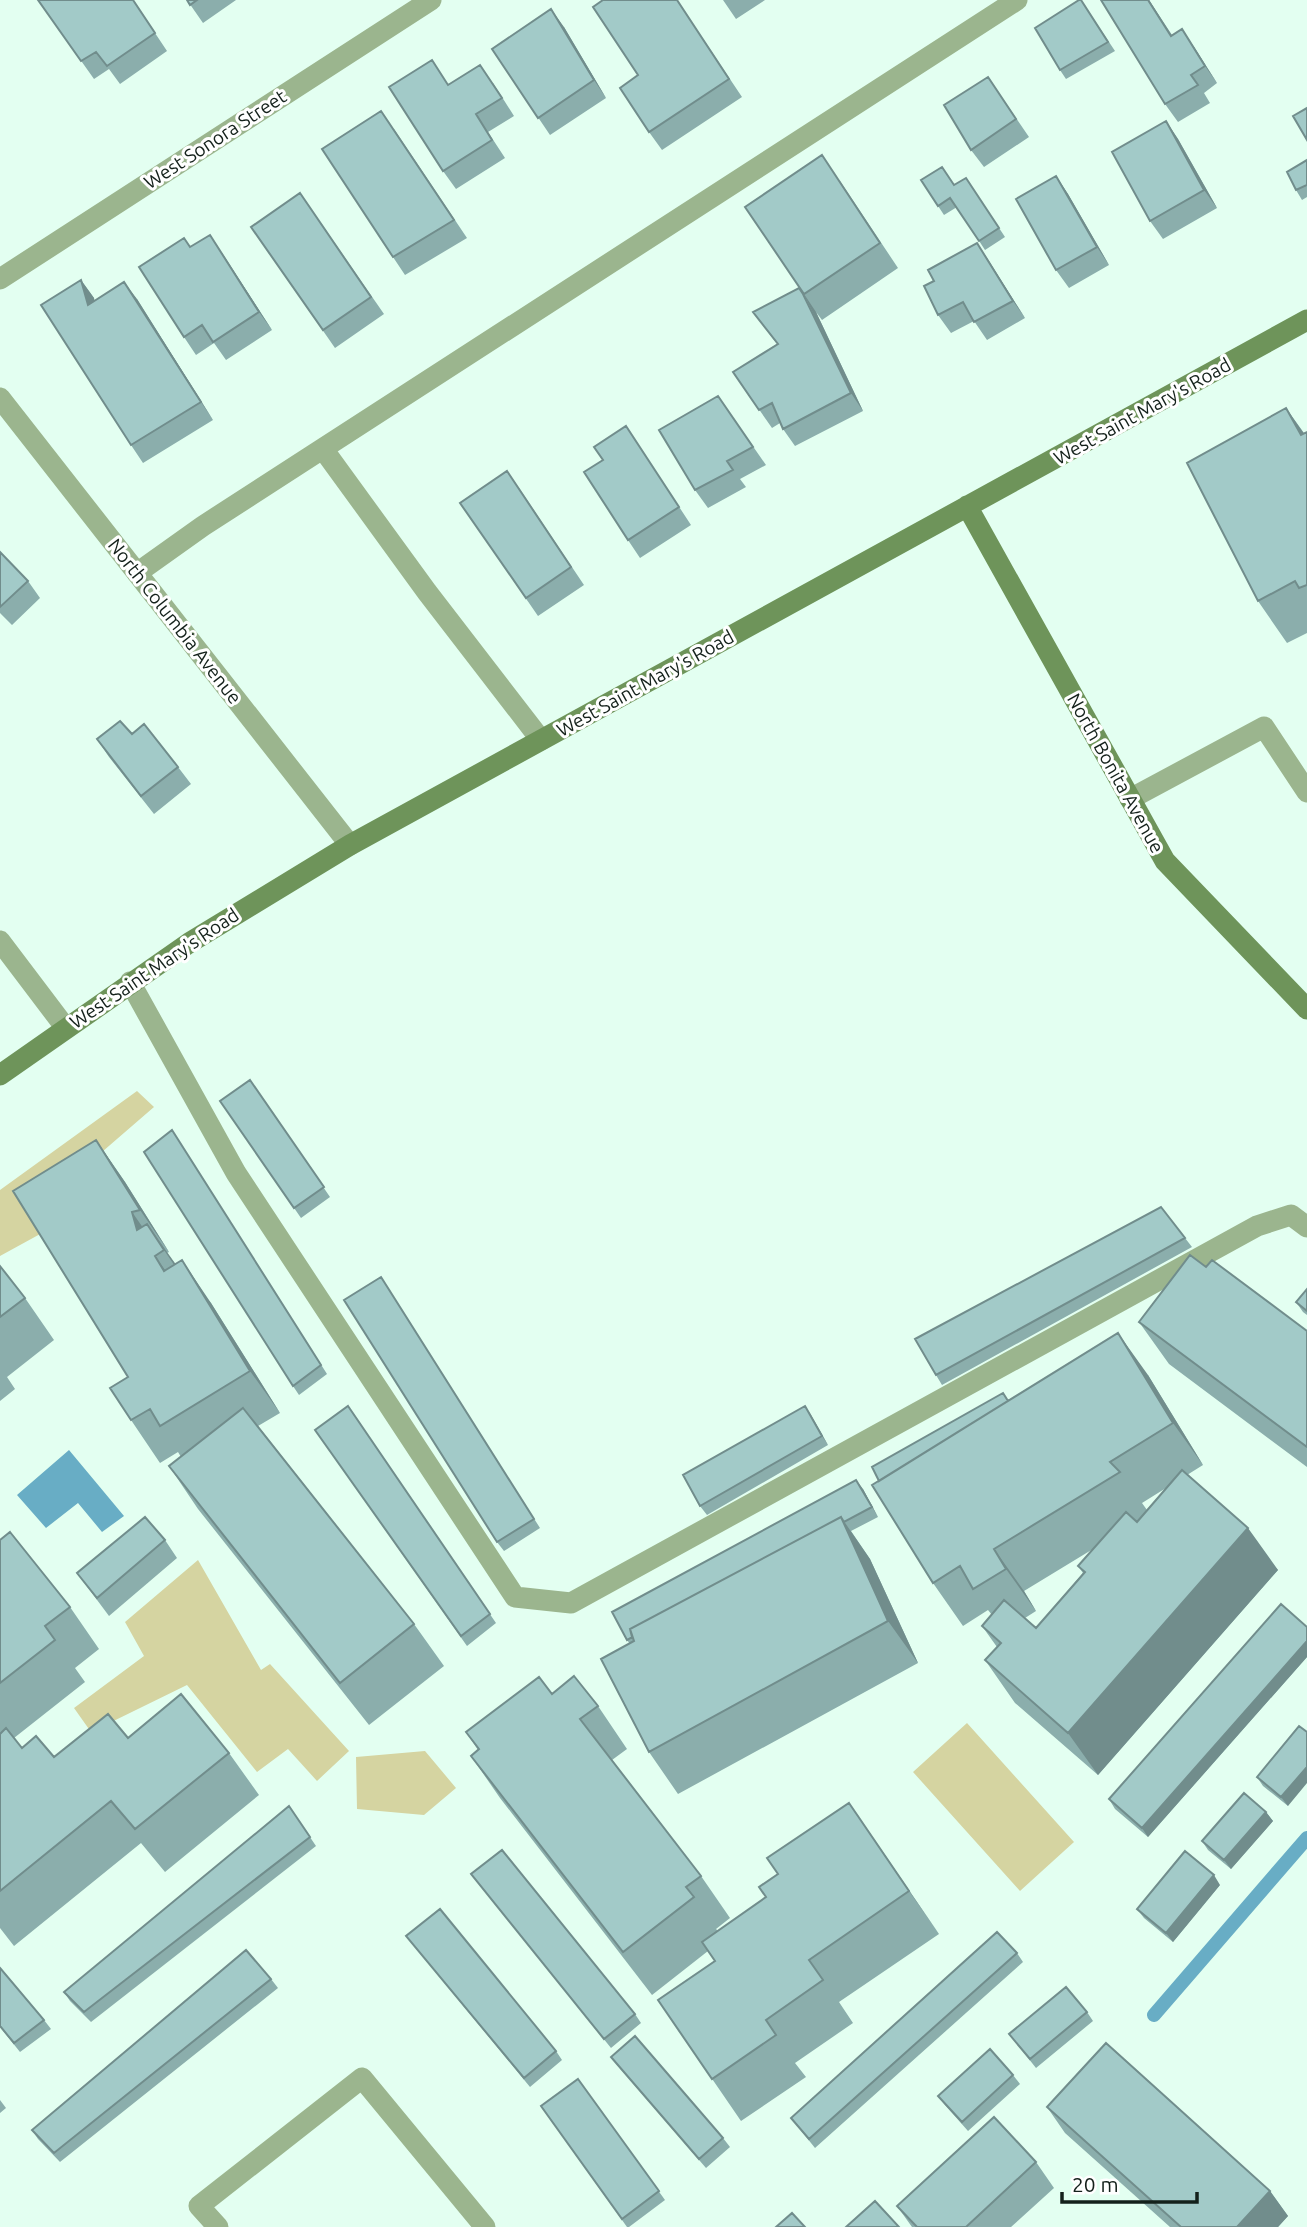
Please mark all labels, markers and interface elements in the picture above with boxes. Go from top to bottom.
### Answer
street label: West Sonora Street [140,84,291,193]
street label: West Saint Mary's Road [1050,353,1234,469]
street label: North Columbia Avenue [104,534,246,708]
street label: West Saint Mary's Road [553,625,737,741]
street label: North Bonita Avenue [1063,689,1169,857]
street label: West Saint Mary's Road [65,903,243,1033]
scale bar [1062,2160,1197,2204]
text: 20 m [1072,2172,1119,2196]

